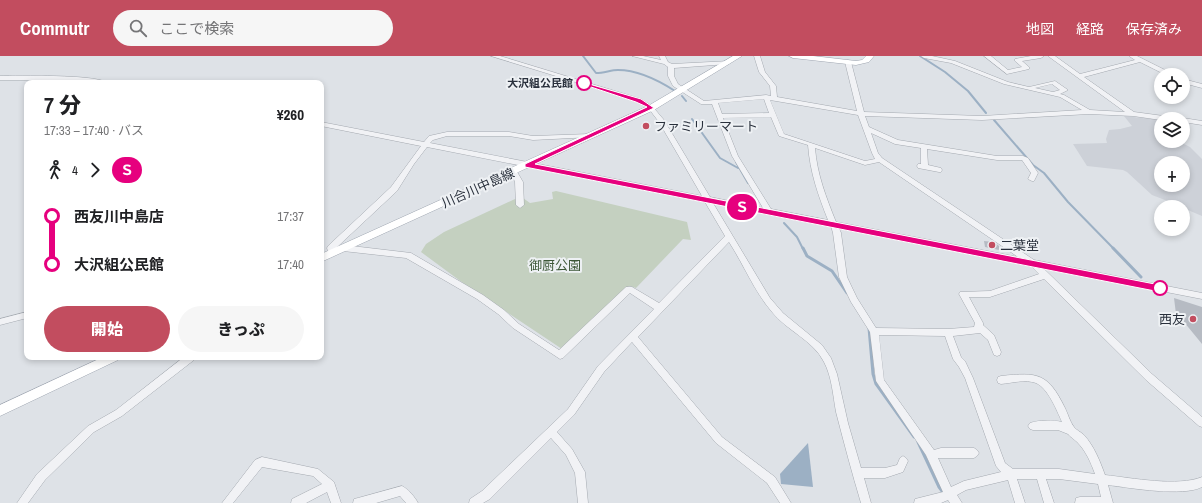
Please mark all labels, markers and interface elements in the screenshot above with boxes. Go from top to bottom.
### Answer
search box [113,10,393,46]
text: Commutr [20,15,89,41]
icon: search [127,17,149,39]
text: ここで検索 [159,18,234,39]
text: 地図 [1026,20,1054,38]
text: 経路 [1076,20,1104,38]
text: 保存済み [1126,20,1182,38]
map controls [1154,68,1190,236]
button: locate [1154,68,1190,104]
marker: 大沢組公民館 [576,75,592,91]
place label: 大沢組公民館 [507,76,573,90]
text: 7 分 [44,90,81,120]
text: ¥260 [277,104,304,125]
button: layers [1154,112,1190,148]
place label: ファミリーマート [654,118,758,135]
marker: ファミリーマート [641,121,651,131]
text: 17:33 – 17:40 · バス [44,122,144,139]
button: + [1154,156,1190,192]
icon: walk [44,159,66,181]
icon: forward [84,159,106,181]
text: Ｓ [120,161,134,179]
text: 4 [72,162,78,179]
street label: 川合川中島線 [439,164,517,212]
line badge: Ｓ [729,194,755,220]
text: Ｓ [735,198,749,216]
button: − [1154,200,1190,236]
text: 西友川中島店 [74,206,164,227]
text: 17:37 [277,208,304,225]
place label: 二葉堂 [1000,237,1039,254]
marker: 二葉堂 [987,240,997,250]
text: 大沢組公民館 [74,254,164,275]
text: 17:40 [277,256,304,273]
park label: 御厨公園 [529,257,581,274]
unlabelled marker [1152,280,1168,296]
button: 開始 [44,306,170,352]
button: きっぷ [178,306,304,352]
place label: 西友 [1159,311,1185,328]
marker: 西友 [1188,314,1198,324]

